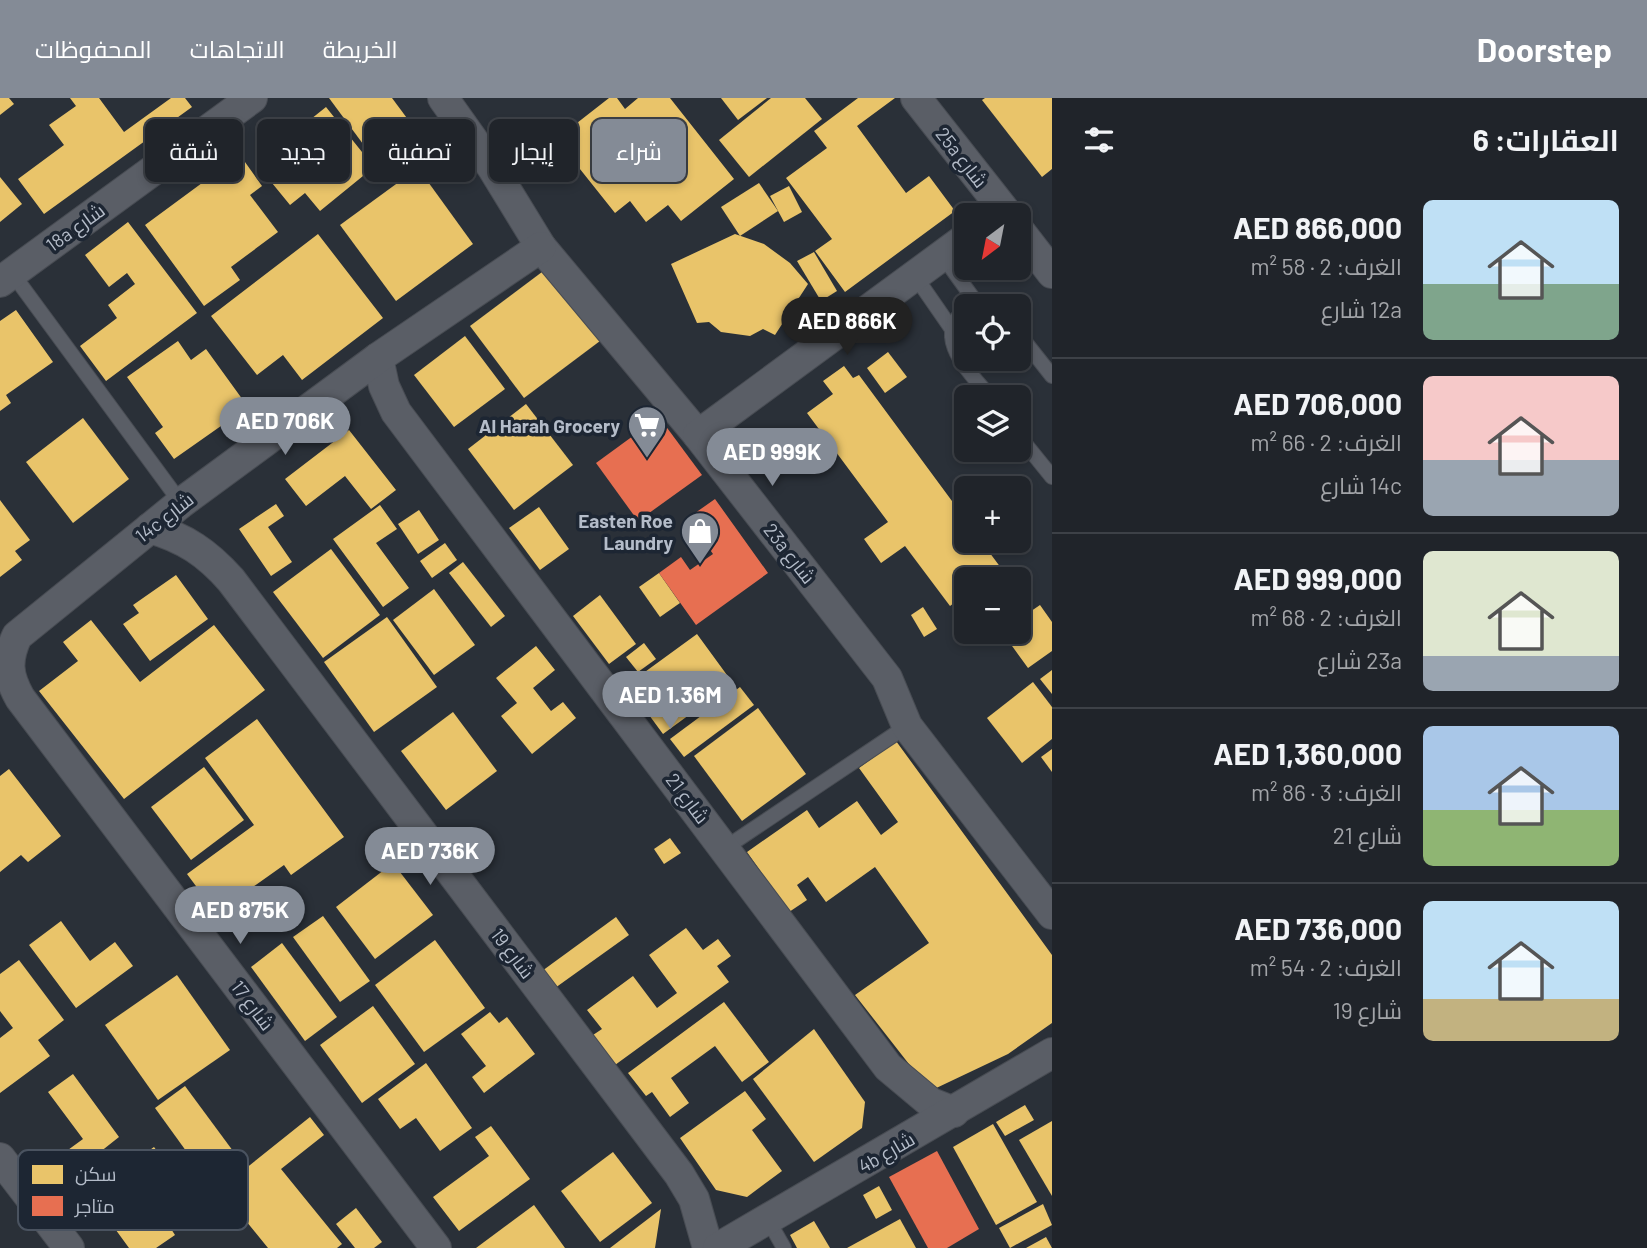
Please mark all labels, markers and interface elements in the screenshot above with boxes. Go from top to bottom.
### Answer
text: Doorstep [1477,29,1612,69]
text: المحفوظات [35,34,152,63]
text: الاتجاهات [190,34,285,63]
text: الخريطة [323,34,398,63]
chip: شقة [145,119,243,182]
chip: جديد [257,119,350,182]
chip: تصفية [364,119,475,182]
chip: إيجار [489,119,578,182]
chip: شراء [592,119,686,182]
icon: filters [1080,121,1118,159]
text: العقارات: 6 [1473,121,1619,157]
street label: 25a شارع [929,122,993,194]
street label: 18a شارع [41,198,111,258]
north arrow [954,203,1031,280]
map controls [954,203,1031,644]
text: AED 866,000 [1233,209,1402,245]
icon: home [1479,228,1563,312]
text: الغرف: 2 · 58 m² [1250,252,1402,280]
button: locate [954,294,1031,371]
text: 12a شارع [1321,295,1402,323]
pin: AED 866K [775,298,919,357]
text: AED 866K [797,306,897,334]
button: layers [954,385,1031,462]
text: AED 706,000 [1233,385,1402,421]
pin: AED 706K [213,398,357,457]
supermarket icon: Al Harah Grocery [626,404,668,459]
icon: home [1479,404,1563,488]
text: AED 706K [236,406,334,434]
place label: Al Harah Grocery [479,414,620,437]
pin: AED 999K [700,428,844,488]
text: الغرف: 2 · 66 m² [1251,428,1402,456]
text: AED 999K [723,437,821,465]
text: 14c شارع [1320,471,1402,499]
button: + [954,476,1031,553]
street label: 14c شارع [130,487,200,549]
place label: Easten Roe Laundry [578,509,673,554]
shop icon: Easten Roe Laundry [679,510,721,565]
street label: 23a شارع [757,518,821,590]
text: AED 999,000 [1234,560,1402,596]
button: − [954,567,1031,644]
icon: home [1479,579,1563,663]
text: الغرف: 2 · 68 m² [1250,603,1402,631]
text: 23a شارع [1317,646,1402,674]
pin: AED 1.36M [590,672,750,731]
text: AED 1.36M [618,680,722,708]
text: AED 1,360,000 [1213,735,1402,771]
icon: home [1479,754,1563,838]
street label: شارع 21 [659,768,714,830]
text: الغرف: 3 · 86 m² [1251,778,1402,806]
text: شارع 21 [1333,821,1402,849]
pin: AED 736K [358,828,502,887]
text: AED 736K [381,836,479,864]
pin: AED 875K [168,886,312,946]
text: AED 875K [191,895,289,923]
text: AED 736,000 [1234,910,1402,946]
street label: شارع 19 [484,923,539,985]
icon: home [1479,929,1563,1013]
text: الغرف: 2 · 54 m² [1250,953,1402,981]
street label: شارع 17 [224,976,279,1036]
text: شارع 19 [1333,996,1402,1024]
street label: 4b شارع [854,1127,920,1180]
legend [18,1150,248,1230]
text: سكن [75,1162,117,1186]
text: متاجر [74,1194,115,1218]

